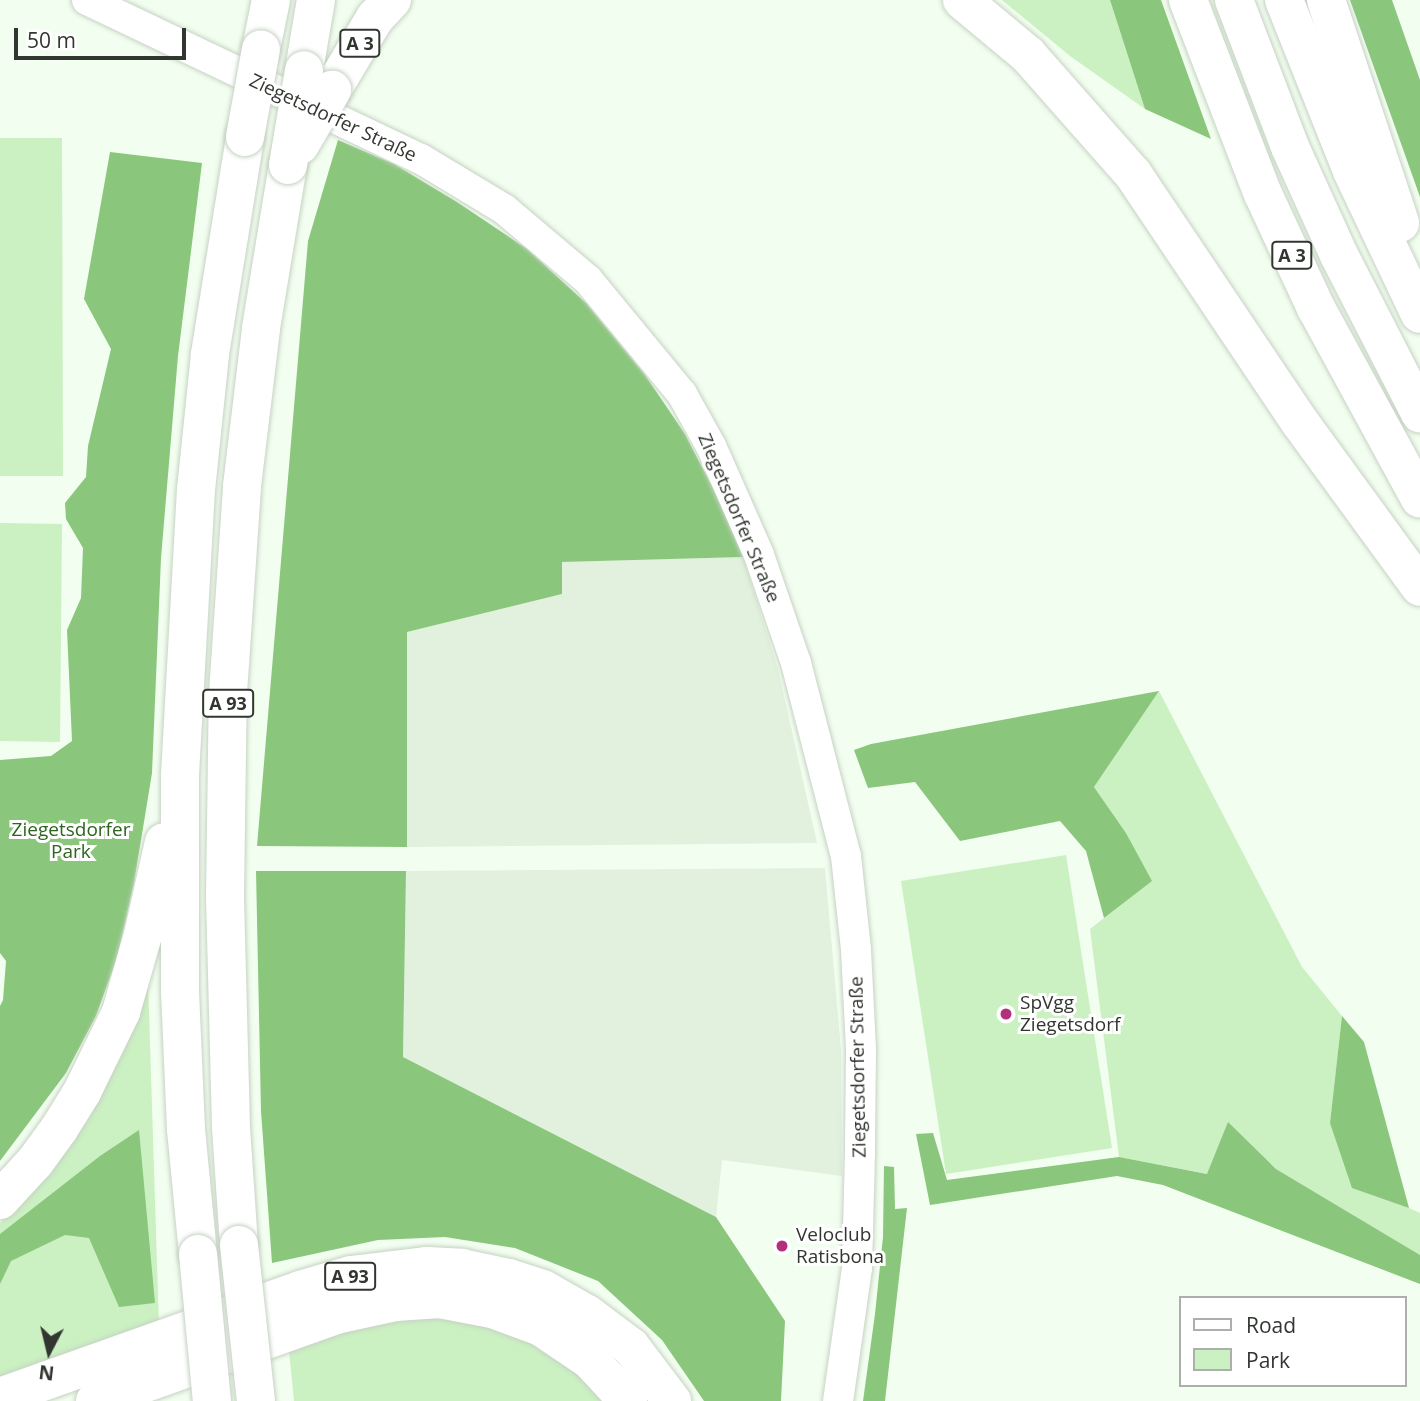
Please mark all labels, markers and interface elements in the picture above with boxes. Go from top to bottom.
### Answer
scale bar [18,14,189,58]
text: 50 m [27,26,76,54]
road number: A 3 [339,28,381,58]
street label: Ziegetsdorfer Straße [246,69,420,167]
road number: A 3 [1271,241,1313,270]
street label: Ziegetsdorfer Straße [693,430,785,606]
road number: A 93 [202,688,254,718]
park label: Ziegetsdorfer Park [12,819,130,863]
street label: Ziegetsdorfer Straße [845,976,871,1158]
place label: SpVgg Ziegetsdorf [1020,992,1120,1036]
marker: SpVgg Ziegetsdorf [998,1006,1014,1022]
place label: Veloclub Ratisbona [796,1224,884,1268]
marker: Veloclub Ratisbona [774,1238,790,1254]
road number: A 93 [324,1261,376,1290]
legend [1178,1296,1406,1387]
text: Road [1246,1311,1296,1339]
north arrow [14,1317,84,1387]
text: Park [1246,1346,1290,1374]
text: N [37,1359,56,1387]

